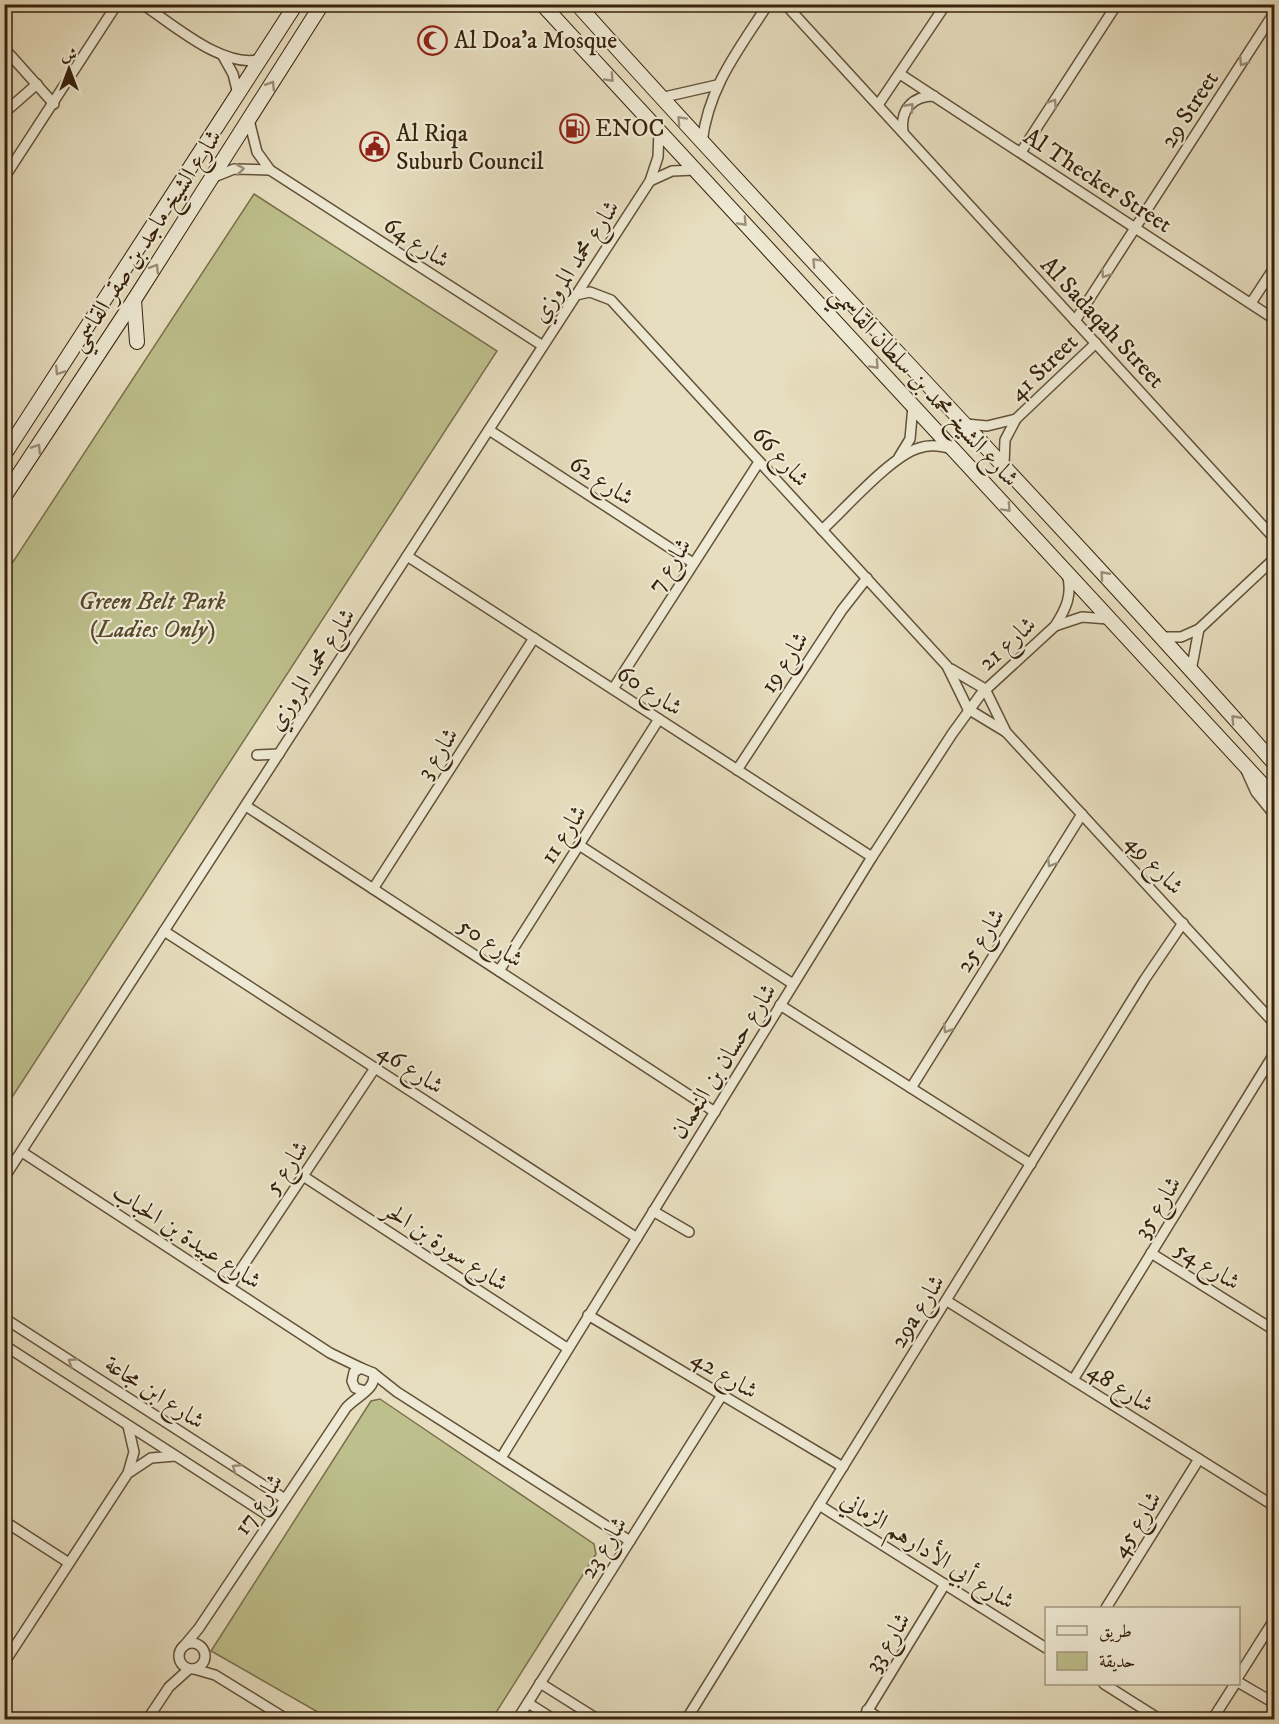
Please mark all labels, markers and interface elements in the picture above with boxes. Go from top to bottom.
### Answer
mosque icon: Al Doa'a Mosque [417,24,449,56]
place label: Al Doa'a Mosque [454,26,617,56]
north arrow [39,39,99,99]
text: ش [61,45,77,65]
one-way arrow [1238,56,1250,66]
street label: 29 Street [1154,65,1226,154]
one-way arrow [603,72,614,82]
one-way arrow [263,81,275,91]
one-way arrow [1046,99,1057,110]
one-way arrow [903,103,914,113]
fuel station icon: ENOC [558,112,590,144]
place label: ENOC [595,114,664,144]
one-way arrow [677,116,688,127]
place label: Al Riqa Suburb Council [396,119,545,177]
street label: Al Thecker Street [1018,122,1178,240]
street label: شارع الشيخ ماجد بن صقر القاسمي [63,124,235,361]
public building icon: Al Riqa Suburb Council [359,131,391,163]
one-way arrow [235,164,245,176]
street label: شارع محمد المروزي [525,195,630,331]
street label: شارع 64 [375,210,455,279]
one-way arrow [735,214,746,225]
street label: Al Sadaqah Street [1034,251,1171,395]
one-way arrow [812,258,823,269]
one-way arrow [148,264,159,275]
one-way arrow [1101,268,1113,278]
street label: شارع الشيخ محمد بن سلطان القاسمي [818,280,1025,498]
street label: 41 Street [1003,327,1085,408]
one-way arrow [868,358,879,369]
one-way arrow [54,365,66,375]
street label: شارع 66 [742,420,815,496]
one-way arrow [29,444,40,455]
street label: شارع 62 [561,449,639,516]
one-way arrow [1000,501,1011,512]
street label: شارع 7 [641,532,702,601]
one-way arrow [1100,571,1111,582]
park label: Green Belt Park (Ladies Only) [79,587,226,645]
street label: شارع محمد المروزي [261,603,366,739]
street label: شارع 21 [973,610,1045,680]
street label: شارع 19 [754,626,819,701]
street label: شارع 60 [609,659,688,726]
one-way arrow [1231,715,1242,726]
street label: شارع 3 [410,722,469,787]
street label: شارع 11 [534,799,597,872]
street label: شارع 49 [1116,828,1190,904]
one-way arrow [1047,857,1058,868]
street label: شارع 25 [949,903,1016,980]
street label: شارع 50 [450,911,529,978]
street label: شارع حسان بن النعمان [664,978,787,1147]
one-way arrow [943,1023,955,1033]
street label: شارع 46 [369,1036,449,1105]
street label: شارع 5 [258,1135,319,1203]
street label: شارع 35 [1127,1171,1192,1246]
street label: شارع عبيدة بن الحباب [104,1177,267,1300]
street label: شارع سورة بن الحر [372,1193,514,1302]
street label: شارع 54 [1167,1234,1246,1301]
street label: 29a شارع [884,1269,955,1356]
street label: شارع 42 [684,1343,763,1410]
street label: شارع ابن مجاعة [96,1349,210,1440]
street label: شارع 48 [1080,1356,1159,1423]
one-way arrow [68,1358,79,1369]
one-way arrow [232,1463,242,1475]
street label: شارع 17 [227,1468,294,1543]
street label: شارع أبي الأدارهم الزماني [832,1483,1022,1622]
street label: شارع 45 [1105,1486,1172,1565]
street label: شارع 23 [573,1511,638,1586]
street label: شارع 33 [858,1607,921,1680]
legend [1045,1607,1240,1685]
text: طريق [1099,1621,1132,1643]
text: حديقة [1099,1651,1135,1673]

